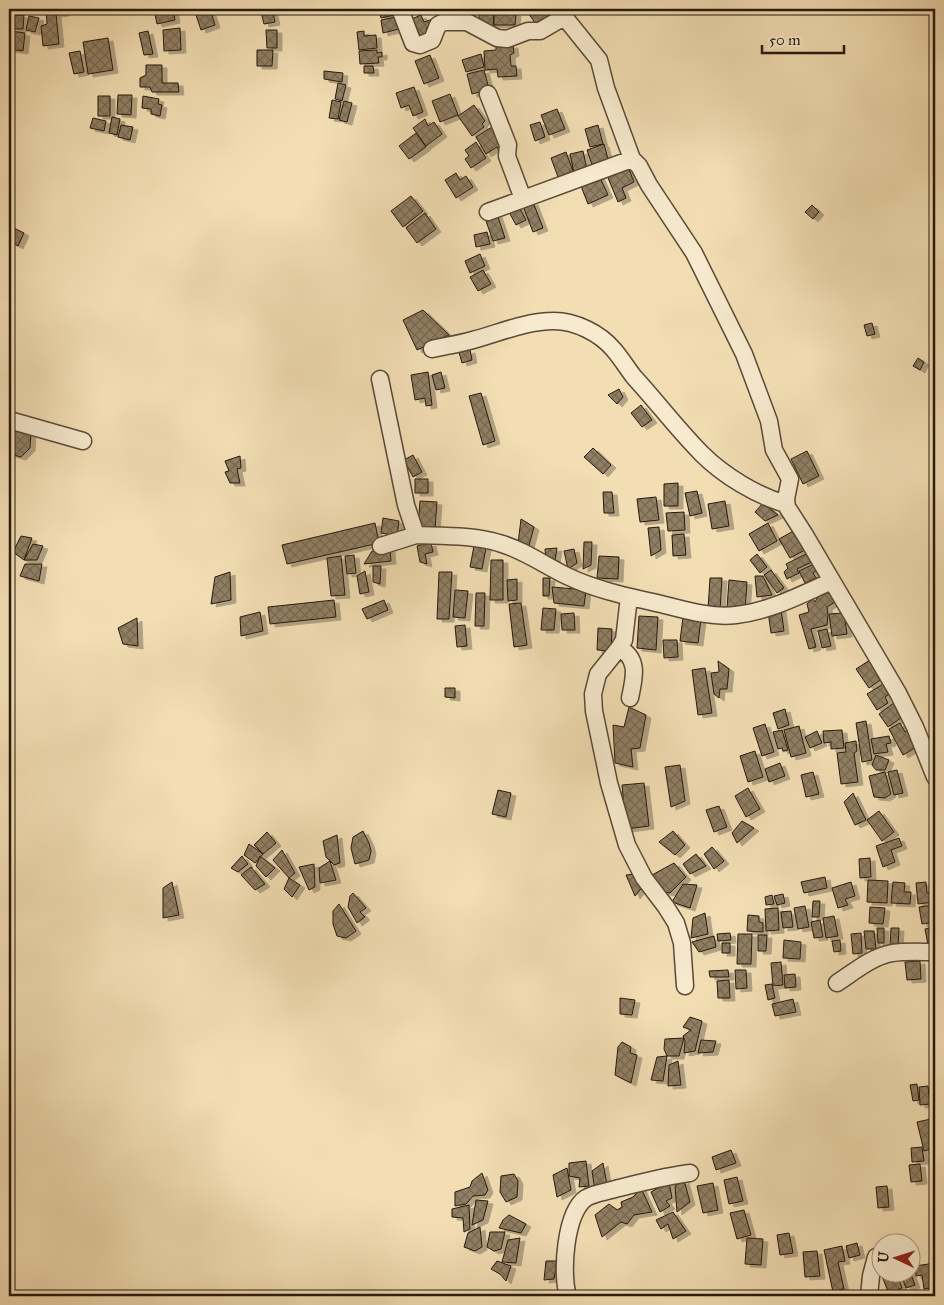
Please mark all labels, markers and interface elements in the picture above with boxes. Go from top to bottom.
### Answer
scale bar [762,22,844,54]
text: 50 m [769,31,801,49]
north arrow [872,1232,922,1282]
text: U [875,1250,892,1263]

